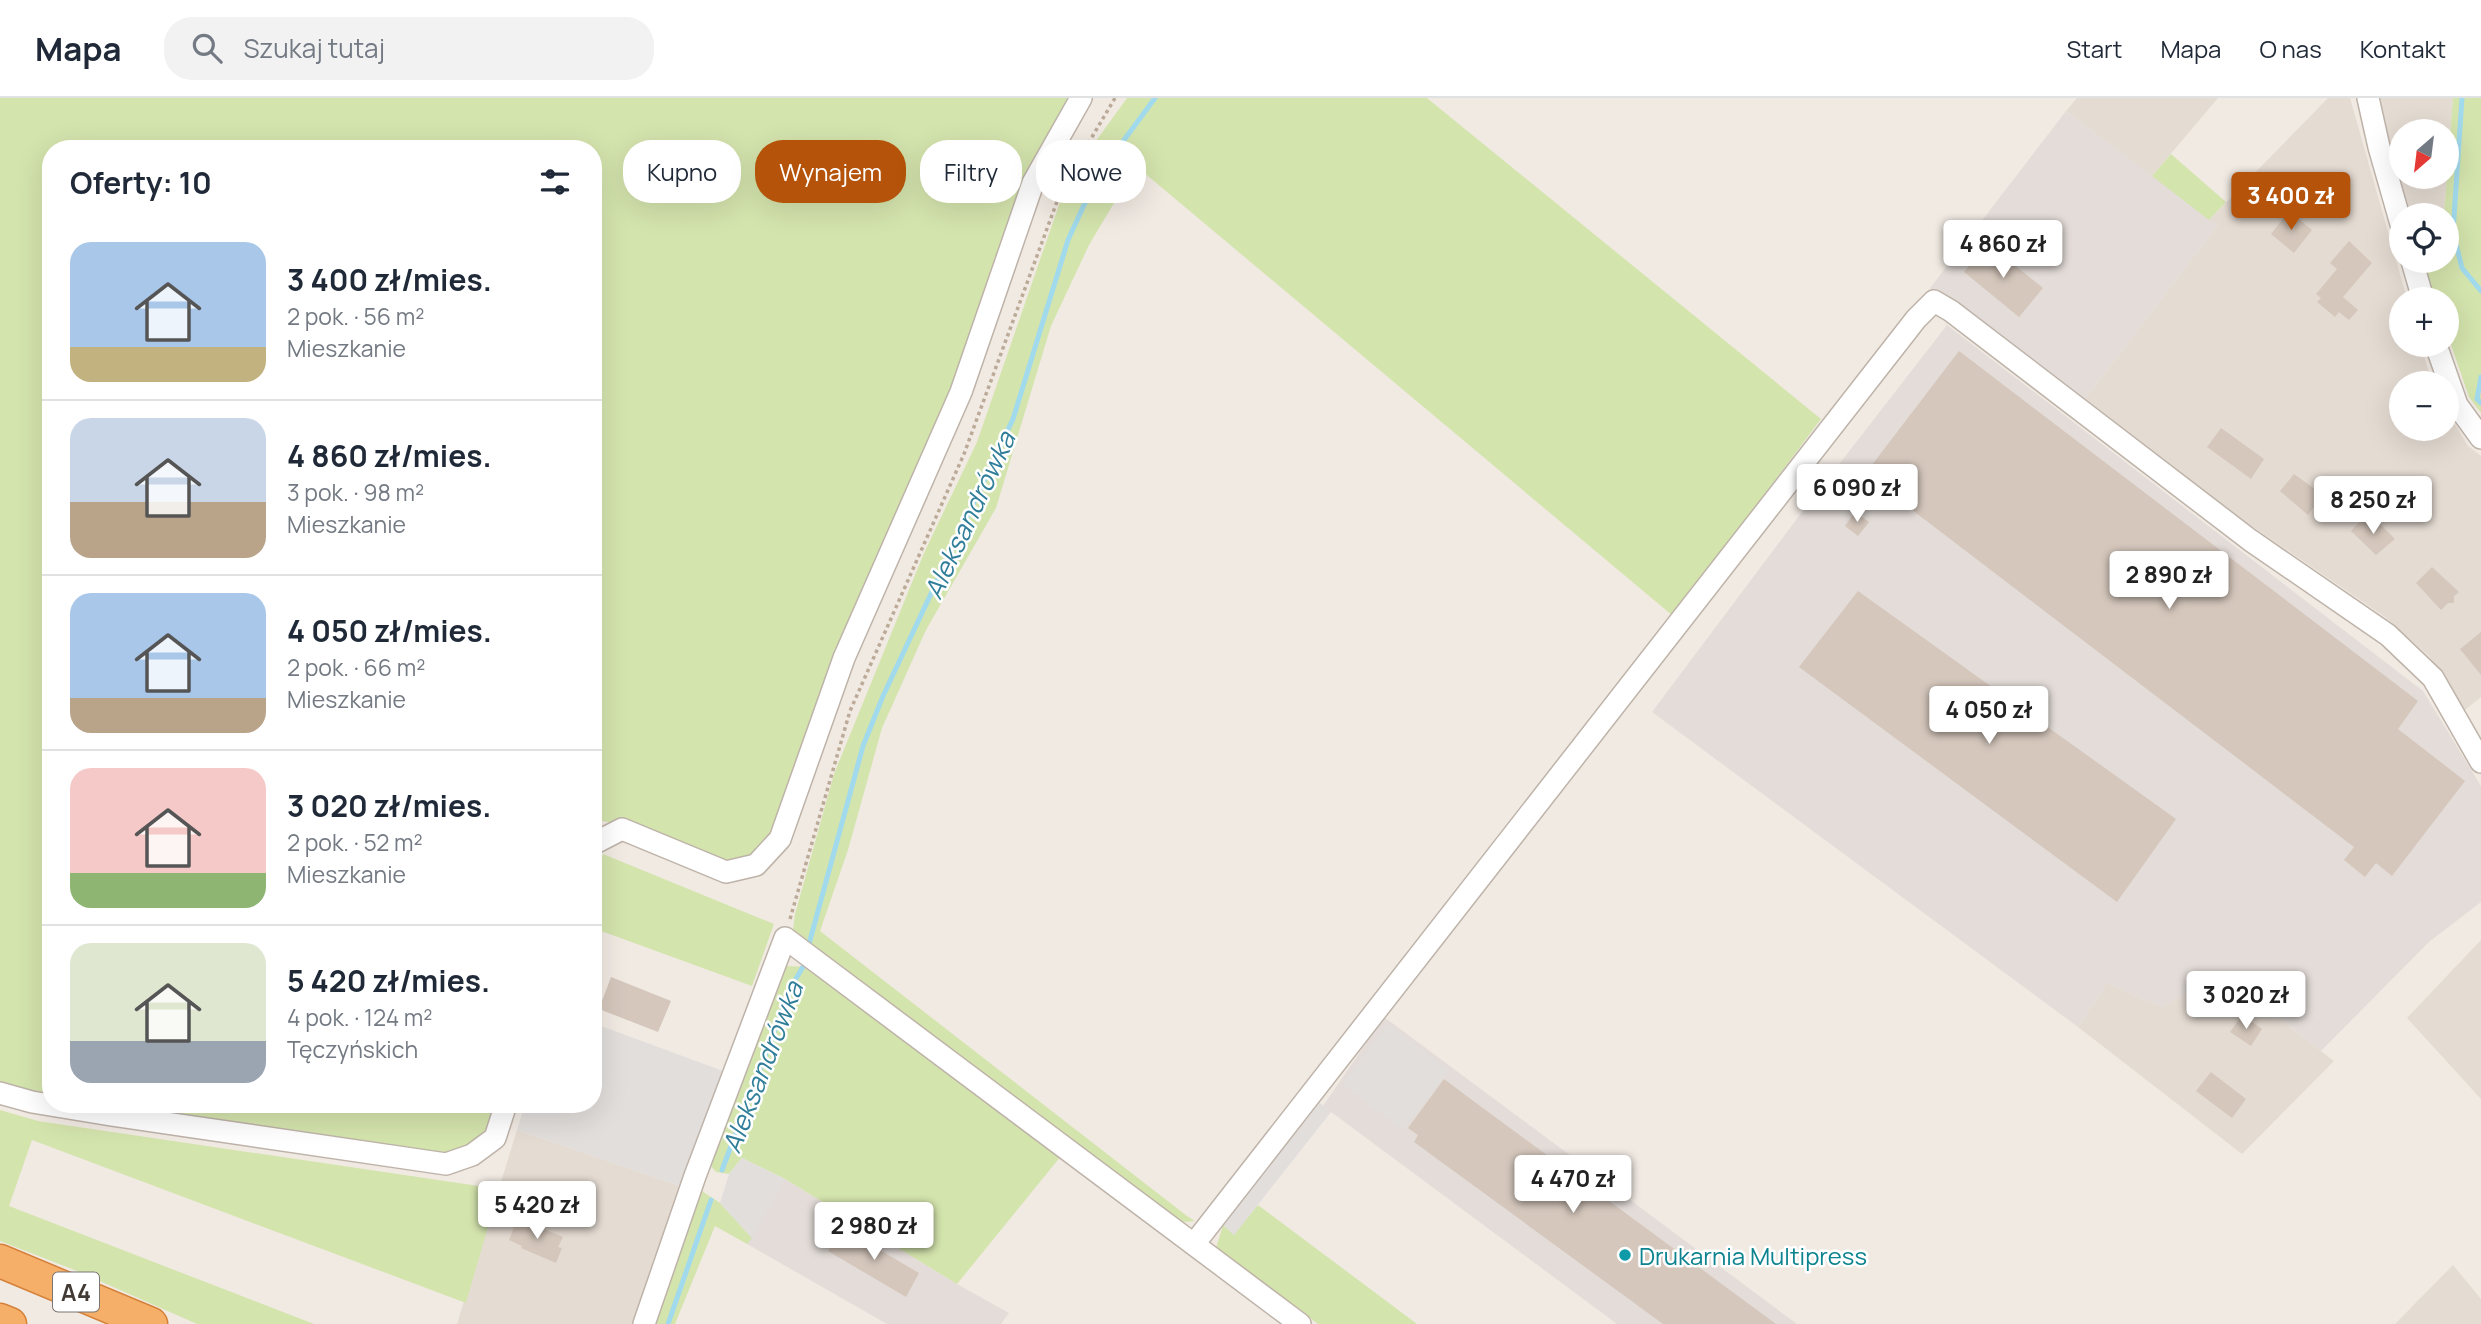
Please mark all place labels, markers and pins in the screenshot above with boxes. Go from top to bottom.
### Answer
pin: 3 400 zł [2219,172,2363,232]
pin: 4 860 zł [1931,220,2075,280]
pin: 6 090 zł [1785,464,1929,524]
pin: 8 250 zł [2301,476,2445,536]
pin: 2 890 zł [2097,552,2241,611]
pin: 4 050 zł [1917,686,2061,746]
pin: 3 020 zł [2174,972,2318,1031]
pin: 4 470 zł [1501,1156,1645,1215]
pin: 5 420 zł [465,1182,609,1241]
pin: 2 980 zł [802,1202,946,1262]
place label: Drukarnia Multipress [1639,1239,1867,1272]
marker: Drukarnia Multipress [1617,1247,1633,1263]

